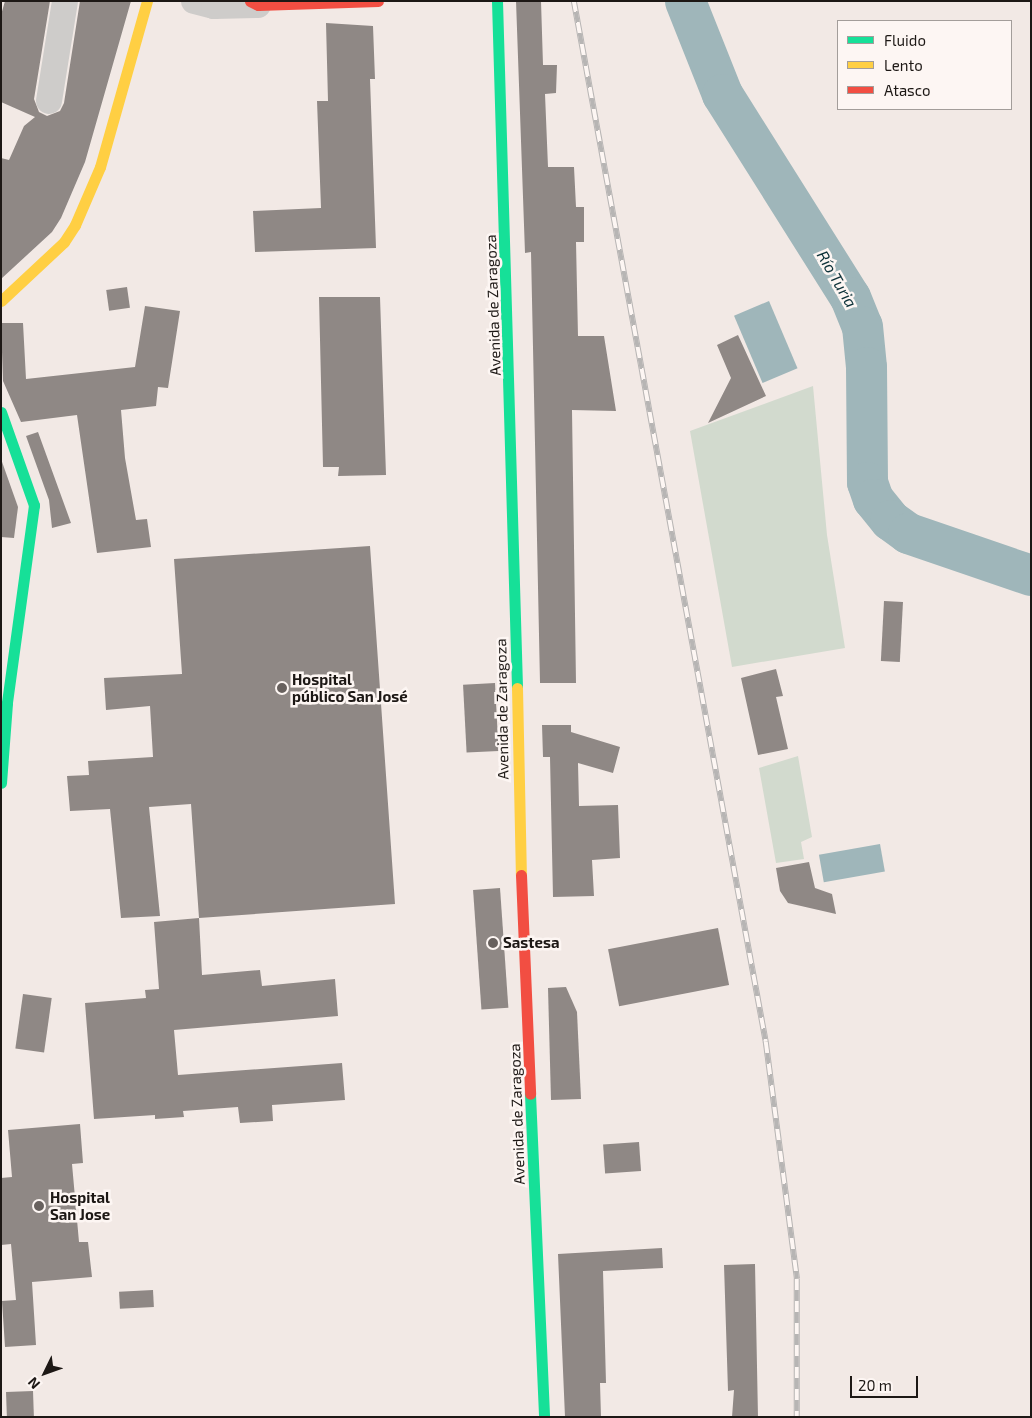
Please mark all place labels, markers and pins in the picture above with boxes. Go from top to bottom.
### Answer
place label: Hospital público San José [292,670,408,705]
marker: Hospital público San José [276,682,288,694]
place label: Sastesa [503,934,559,952]
marker: Sastesa [487,937,499,949]
place label: Hospital San Jose [50,1188,110,1223]
marker: Hospital San Jose [32,1199,46,1213]

